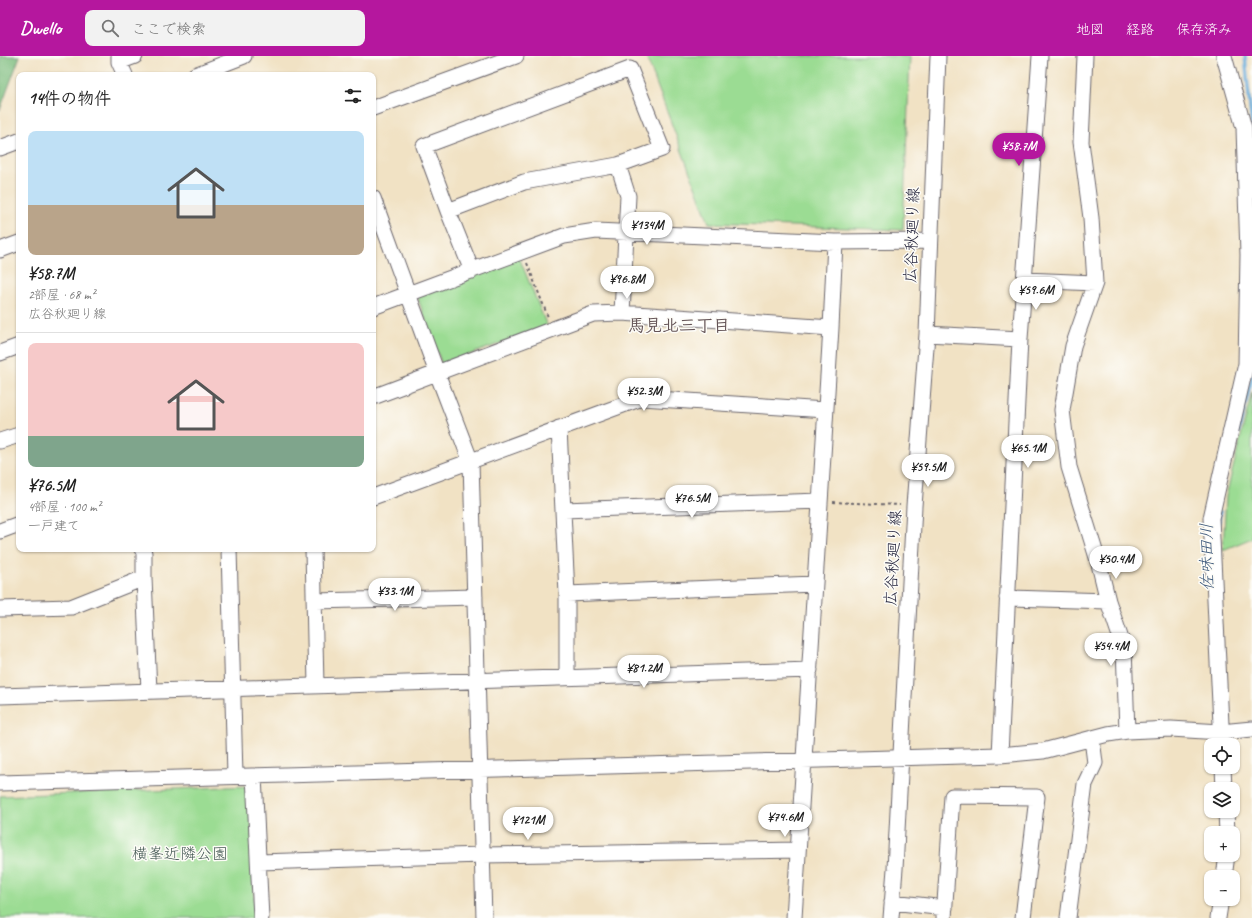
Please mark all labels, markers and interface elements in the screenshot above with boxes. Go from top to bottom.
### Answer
search box [85,10,365,46]
text: Dwello [20,16,61,40]
icon: search [99,17,121,39]
text: ここで検索 [131,20,206,39]
text: 地図 [1076,21,1104,38]
text: 経路 [1126,21,1154,38]
text: 保存済み [1176,21,1232,38]
icon: filters [342,85,364,107]
text: 14件の物件 [28,88,111,109]
pin: ¥58.7M [986,133,1052,167]
text: ¥58.7M [1001,138,1037,154]
icon: home [160,157,232,229]
street label: 広谷秋廻り線 [900,187,924,283]
pin: ¥134M [619,212,675,246]
text: ¥134M [631,217,663,233]
text: ¥58.7M [28,263,74,284]
pin: ¥96.8M [594,266,660,300]
text: ¥96.8M [609,271,645,287]
pin: ¥59.6M [1003,277,1069,311]
text: ¥59.6M [1018,282,1054,298]
text: 2部屋 · 68 m² [28,287,95,303]
text: 広谷秋廻り線 [28,306,106,322]
district label: 馬見北三丁目 [628,315,730,336]
icon: home [160,369,232,441]
pin: ¥52.3M [611,378,677,412]
text: ¥52.3M [626,383,662,399]
pin: ¥65.1M [995,435,1061,469]
text: ¥65.1M [1010,440,1046,456]
pin: ¥59.5M [895,454,961,488]
text: ¥59.5M [911,459,945,475]
text: ¥76.5M [28,475,74,496]
pin: ¥76.5M [659,485,725,519]
text: ¥76.5M [674,490,710,506]
text: 4部屋 · 100 m² [28,499,101,515]
street label: 広谷秋廻り線 [881,510,905,606]
text: 一戸建て [28,518,80,534]
water label: 佐味田川 [1196,523,1218,591]
pin: ¥50.4M [1083,546,1149,580]
text: ¥50.4M [1098,551,1134,567]
pin: ¥33.1M [362,578,428,612]
text: ¥33.1M [377,583,413,599]
pin: ¥54.4M [1078,633,1144,667]
text: ¥54.4M [1093,638,1129,654]
pin: ¥81.2M [611,655,677,689]
text: ¥81.2M [626,660,662,676]
map controls [1204,738,1240,906]
button: locate [1204,738,1240,774]
button: layers [1204,782,1240,818]
pin: ¥74.6M [752,804,818,838]
pin: ¥121M [500,807,556,841]
text: ¥74.6M [767,809,803,825]
text: ¥121M [512,812,544,828]
button: + [1204,826,1240,862]
park label: 横峯近隣公園 [132,844,228,864]
button: − [1204,870,1240,906]

